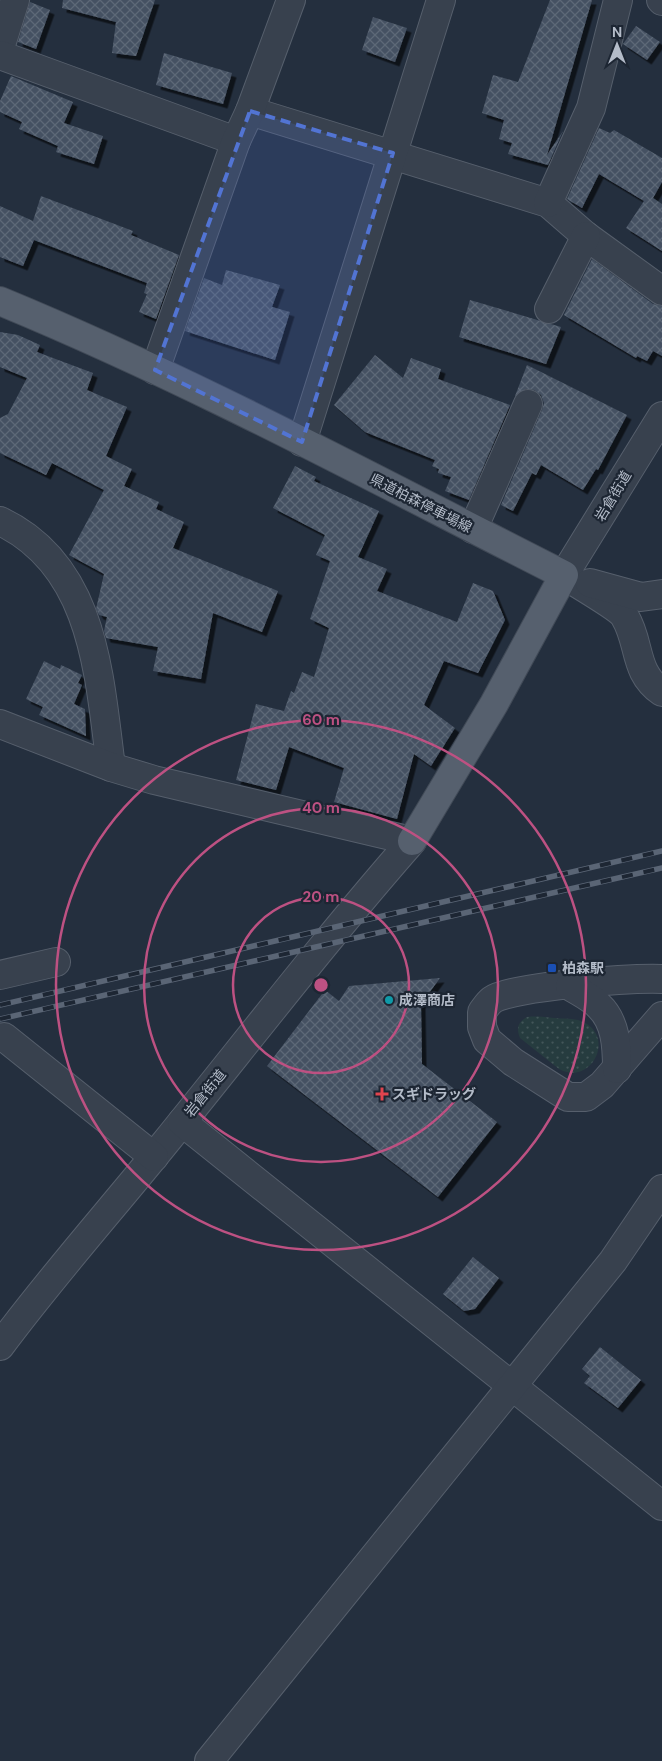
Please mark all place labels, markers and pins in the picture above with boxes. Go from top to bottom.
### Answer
place label: 柏森駅 [562,959,604,977]
marker: 柏森駅 [546,962,558,974]
centre of rings [312,976,330,994]
place label: 成澤商店 [399,991,455,1009]
marker: 成澤商店 [383,994,395,1006]
place label: スギドラッグ [392,1085,476,1103]
marker: スギドラッグ [376,1088,388,1100]

